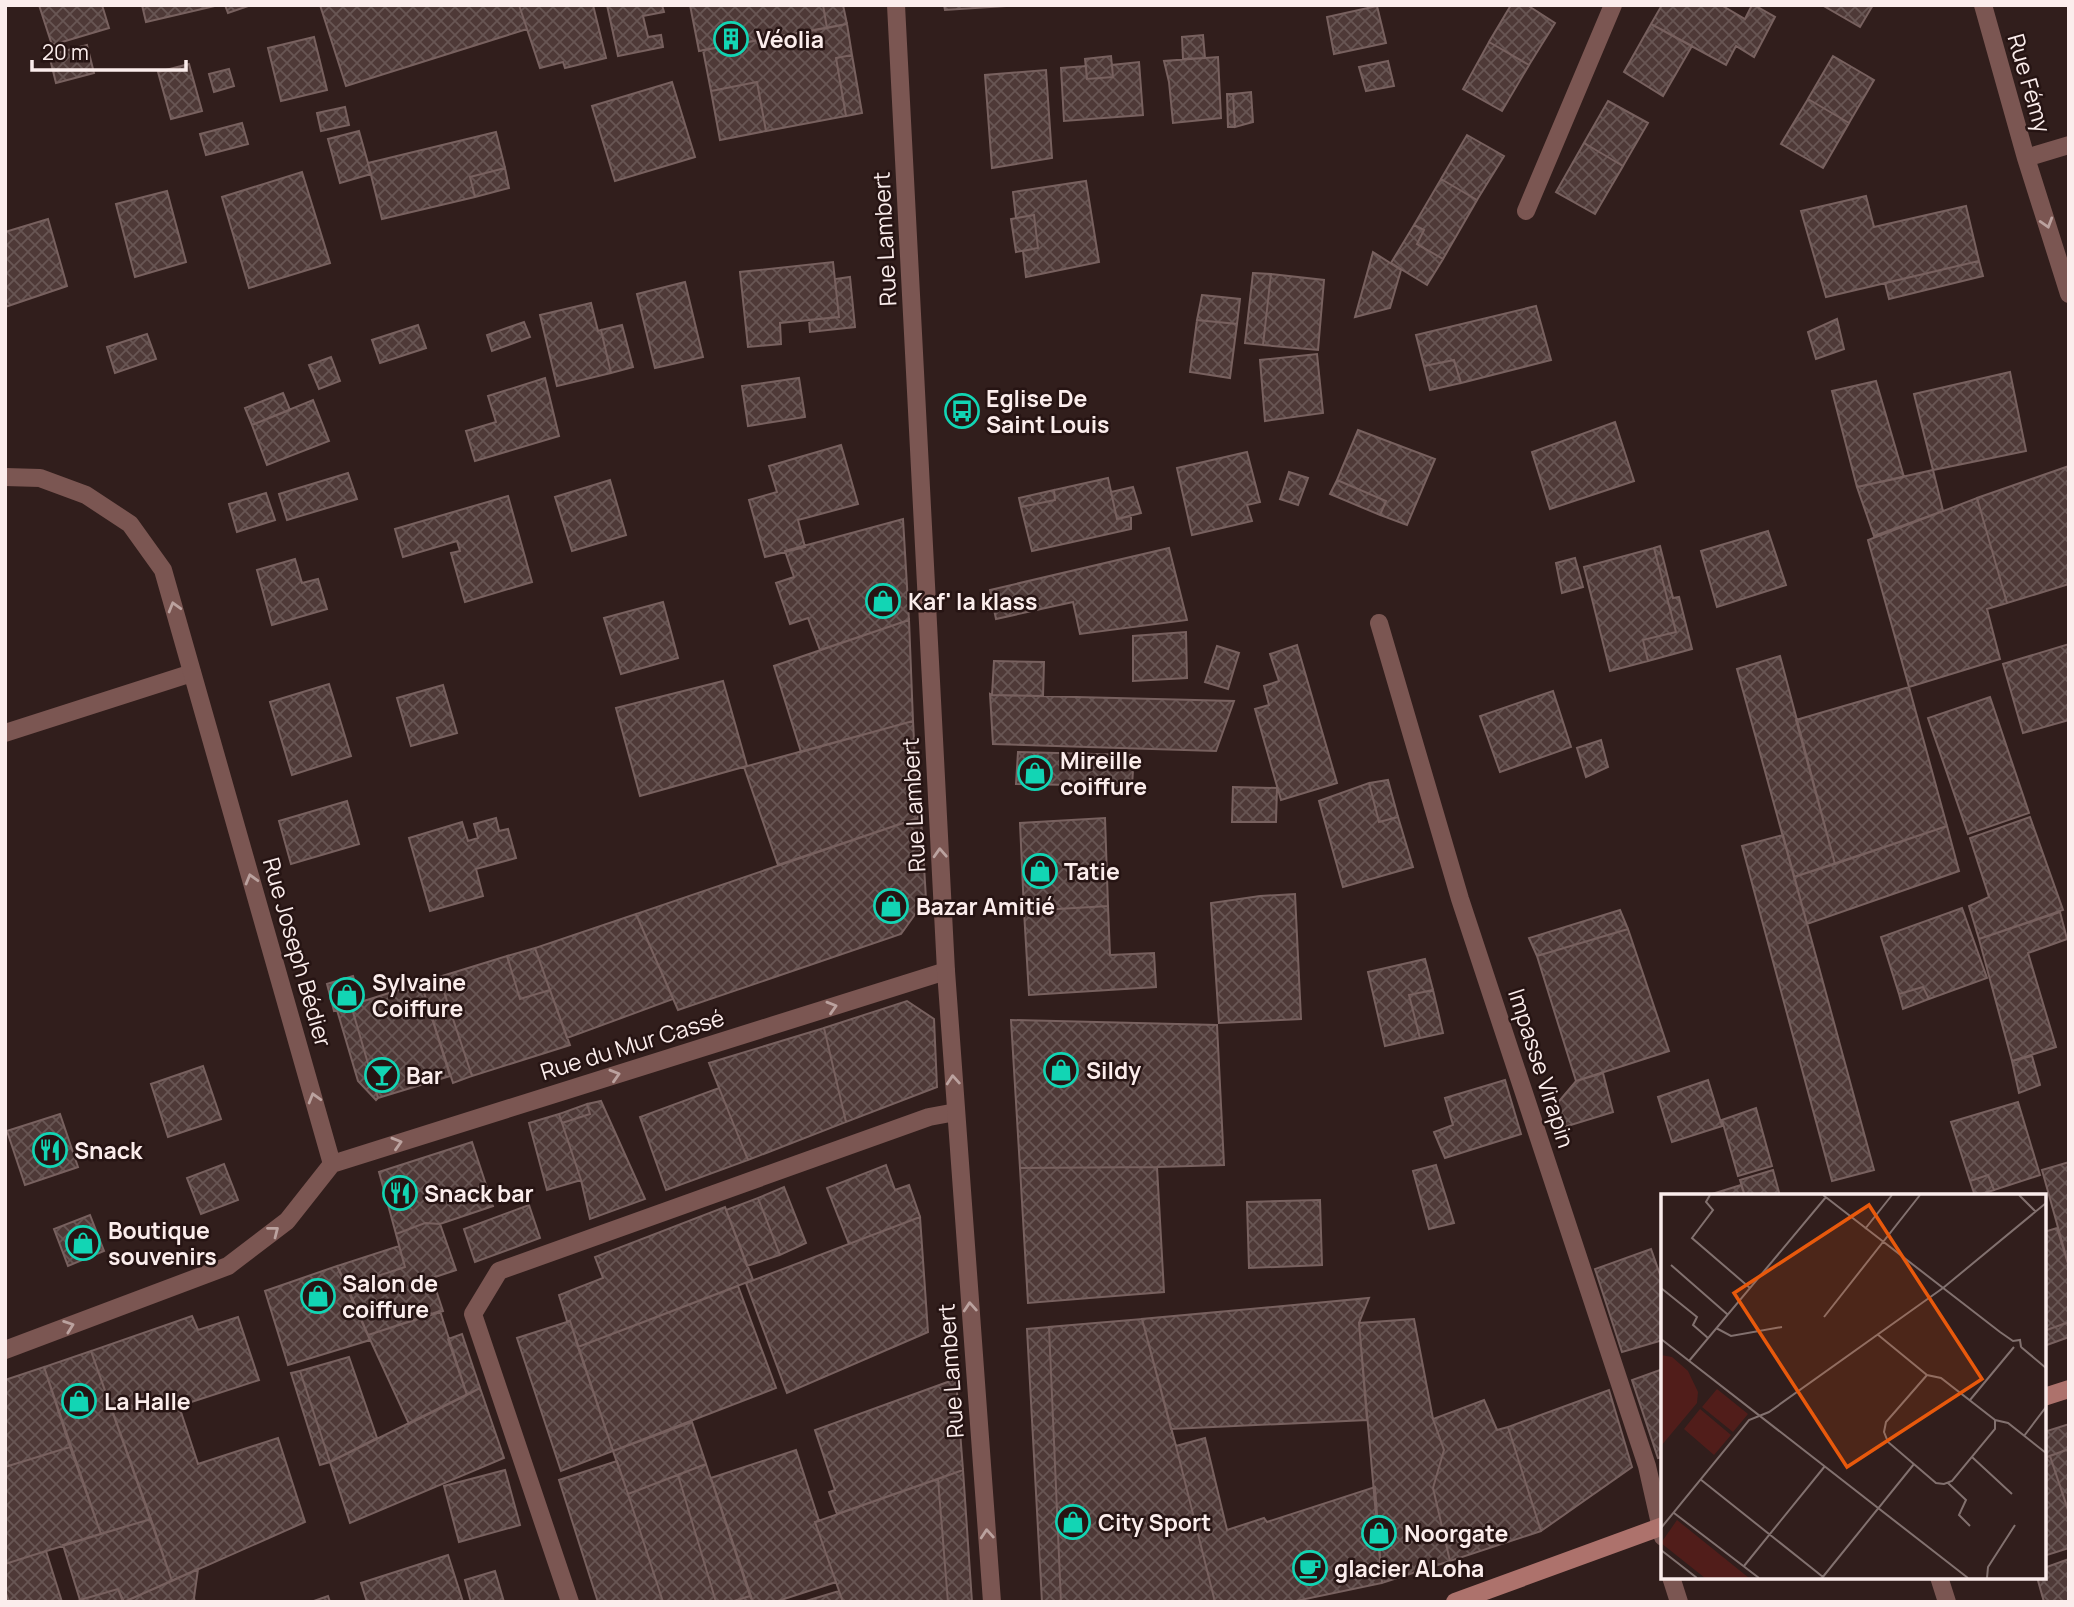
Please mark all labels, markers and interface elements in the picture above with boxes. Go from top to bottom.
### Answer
building icon: Véolia [712,20,750,58]
place label: Véolia [756,23,824,55]
scale bar [32,28,186,72]
street label: Rue Fémy [2001,30,2059,136]
text: 20 m [42,38,89,66]
street label: Rue Lambert [864,171,904,307]
one-way arrow [2038,217,2053,229]
place label: Eglise De Saint Louis [986,382,1110,440]
bus stop icon: Eglise De Saint Louis [943,392,981,430]
shop icon: Kaf' la klass [864,582,902,620]
place label: Kaf' la klass [908,585,1037,617]
one-way arrow [167,601,182,613]
street label: Rue Lambert [893,737,933,873]
place label: Mireille coiffure [1060,744,1147,802]
shop icon: Mireille coiffure [1016,754,1054,792]
one-way arrow [932,847,947,858]
shop icon: Tatie [1021,852,1059,890]
street label: Rue Joseph Bédier [256,854,340,1050]
place label: Tatie [1064,855,1120,887]
one-way arrow [245,873,260,885]
shop icon: Bazar Amitié [872,887,910,925]
place label: Bazar Amitié [916,890,1055,922]
place label: Sylvaine Coiffure [372,966,466,1024]
shop icon: Sylvaine Coiffure [328,976,366,1014]
street label: Impasse Virapin [1501,984,1583,1152]
street label: Rue du Mur Cassé [536,1001,728,1087]
one-way arrow [825,1001,837,1015]
shop icon: Sildy [1042,1051,1080,1089]
place label: Sildy [1086,1054,1141,1086]
bar icon: Bar [363,1056,401,1094]
place label: Bar [406,1059,443,1091]
one-way arrow [608,1069,620,1083]
one-way arrow [946,1074,961,1085]
one-way arrow [307,1092,322,1104]
restaurant icon: Snack [31,1131,69,1169]
place label: Snack [74,1134,143,1166]
one-way arrow [391,1137,403,1152]
restaurant icon: Snack bar [381,1174,419,1212]
place label: Snack bar [424,1177,534,1209]
inset map [1661,1194,2046,1579]
place label: Boutique souvenirs [108,1214,217,1272]
shop icon: Boutique souvenirs [64,1224,102,1262]
one-way arrow [266,1227,279,1239]
place label: Salon de coiffure [342,1267,438,1325]
shop icon: Salon de coiffure [299,1277,337,1315]
one-way arrow [963,1301,978,1312]
street label: Rue Lambert [929,1303,971,1439]
one-way arrow [63,1320,75,1334]
shop icon: La Halle [60,1382,98,1420]
place label: La Halle [104,1385,191,1417]
shop icon: City Sport [1054,1503,1092,1541]
place label: City Sport [1098,1506,1211,1538]
shop icon: Noorgate [1360,1514,1398,1552]
place label: Noorgate [1404,1517,1508,1549]
one-way arrow [980,1528,995,1539]
cafe icon: glacier ALoha [1291,1549,1329,1587]
place label: glacier ALoha [1334,1552,1484,1584]

